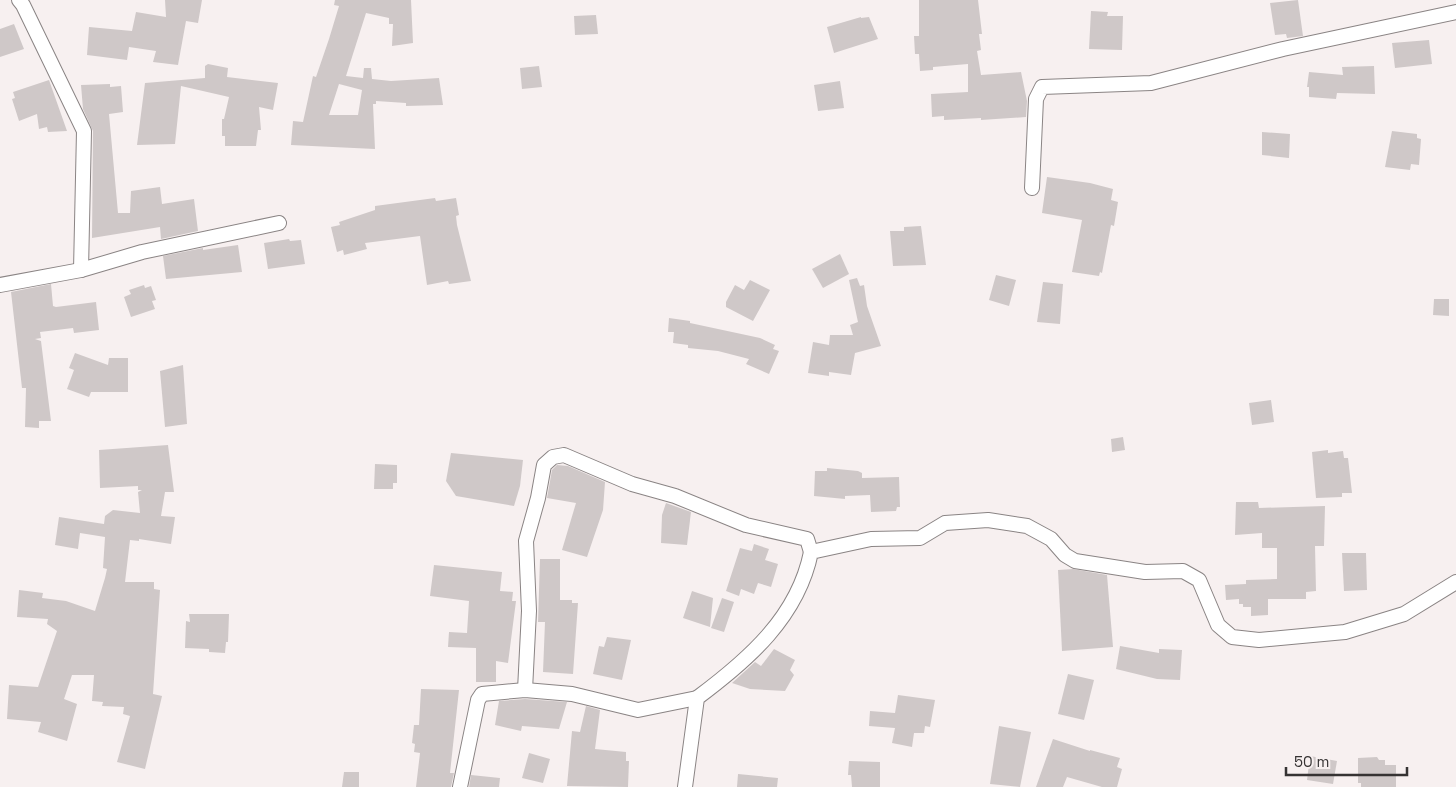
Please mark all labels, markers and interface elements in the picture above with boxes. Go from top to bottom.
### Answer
scale bar [1286,744,1407,776]
text: 50 m [1294,752,1329,771]

